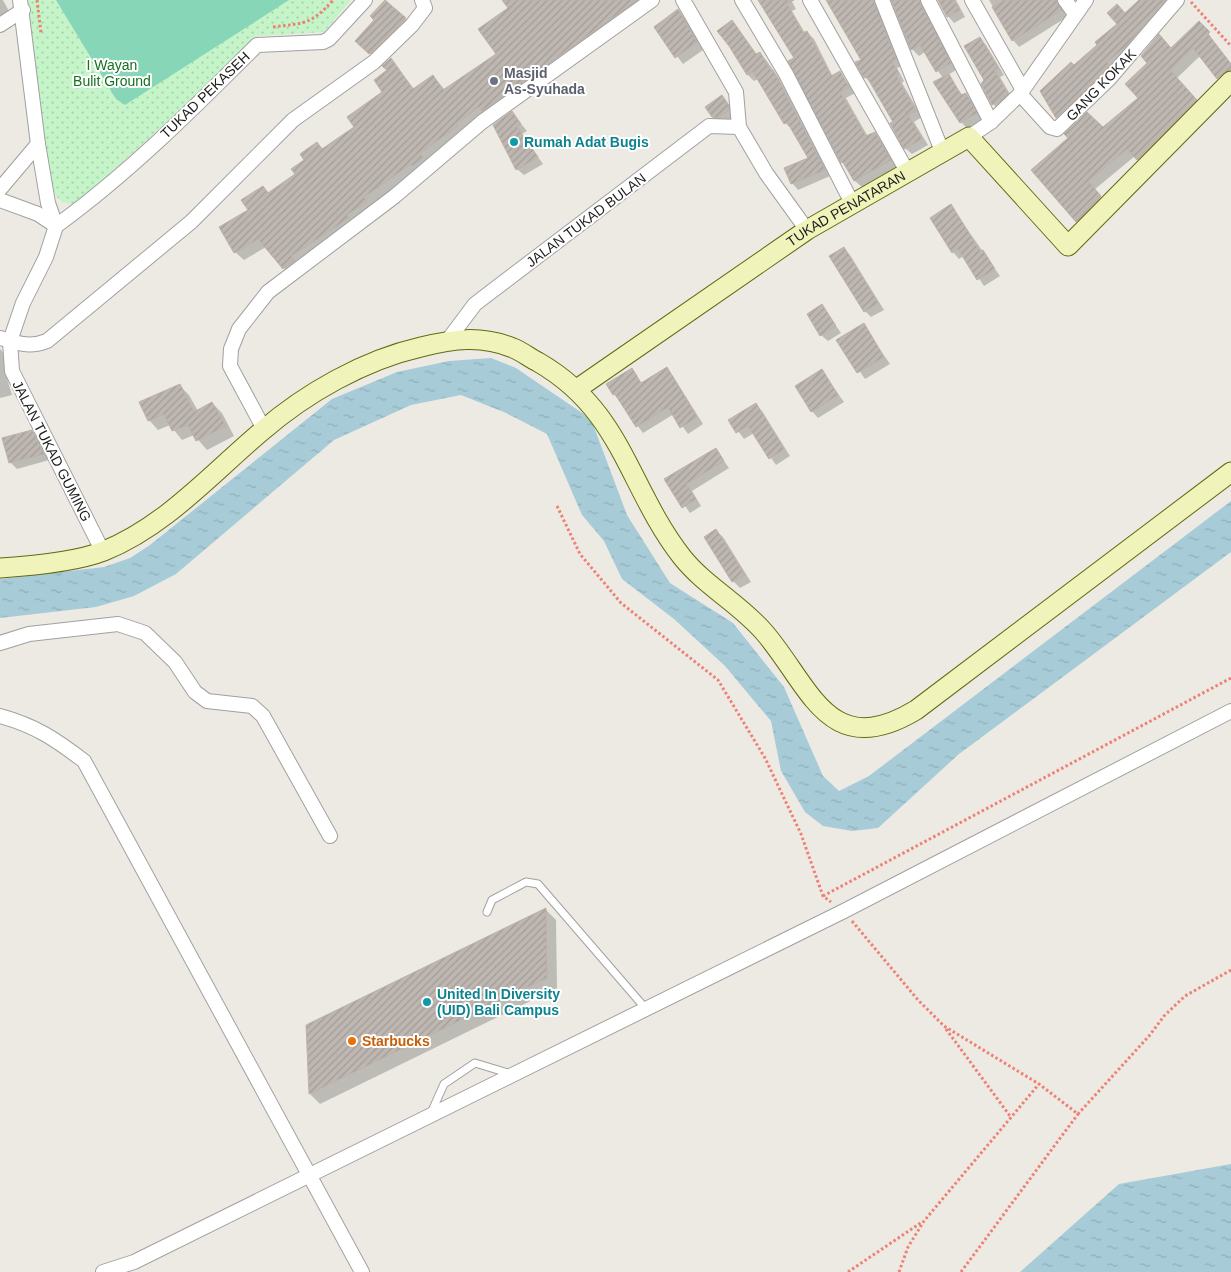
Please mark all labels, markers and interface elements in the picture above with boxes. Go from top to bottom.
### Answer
street label: GANG KOKAK [1063,45,1140,124]
street label: TUKAD PEKASEH [157,48,253,142]
park label: I Wayan Bulit Ground [73,57,151,89]
place label: Masjid As-Syuhada [504,65,585,97]
marker: Masjid As-Syuhada [488,75,500,87]
place label: Rumah Adat Bugis [524,134,649,150]
marker: Rumah Adat Bugis [508,136,520,148]
street label: TUKAD PENATARAN [783,167,908,250]
street label: JALAN TUKAD BULAN [523,170,649,270]
street label: JALAN TUKAD GUMING [9,378,95,524]
place label: United In Diversity (UID) Bali Campus [437,986,560,1018]
marker: United In Diversity (UID) Bali Campus [421,996,433,1008]
place label: Starbucks [362,1033,430,1049]
marker: Starbucks [346,1035,358,1047]

